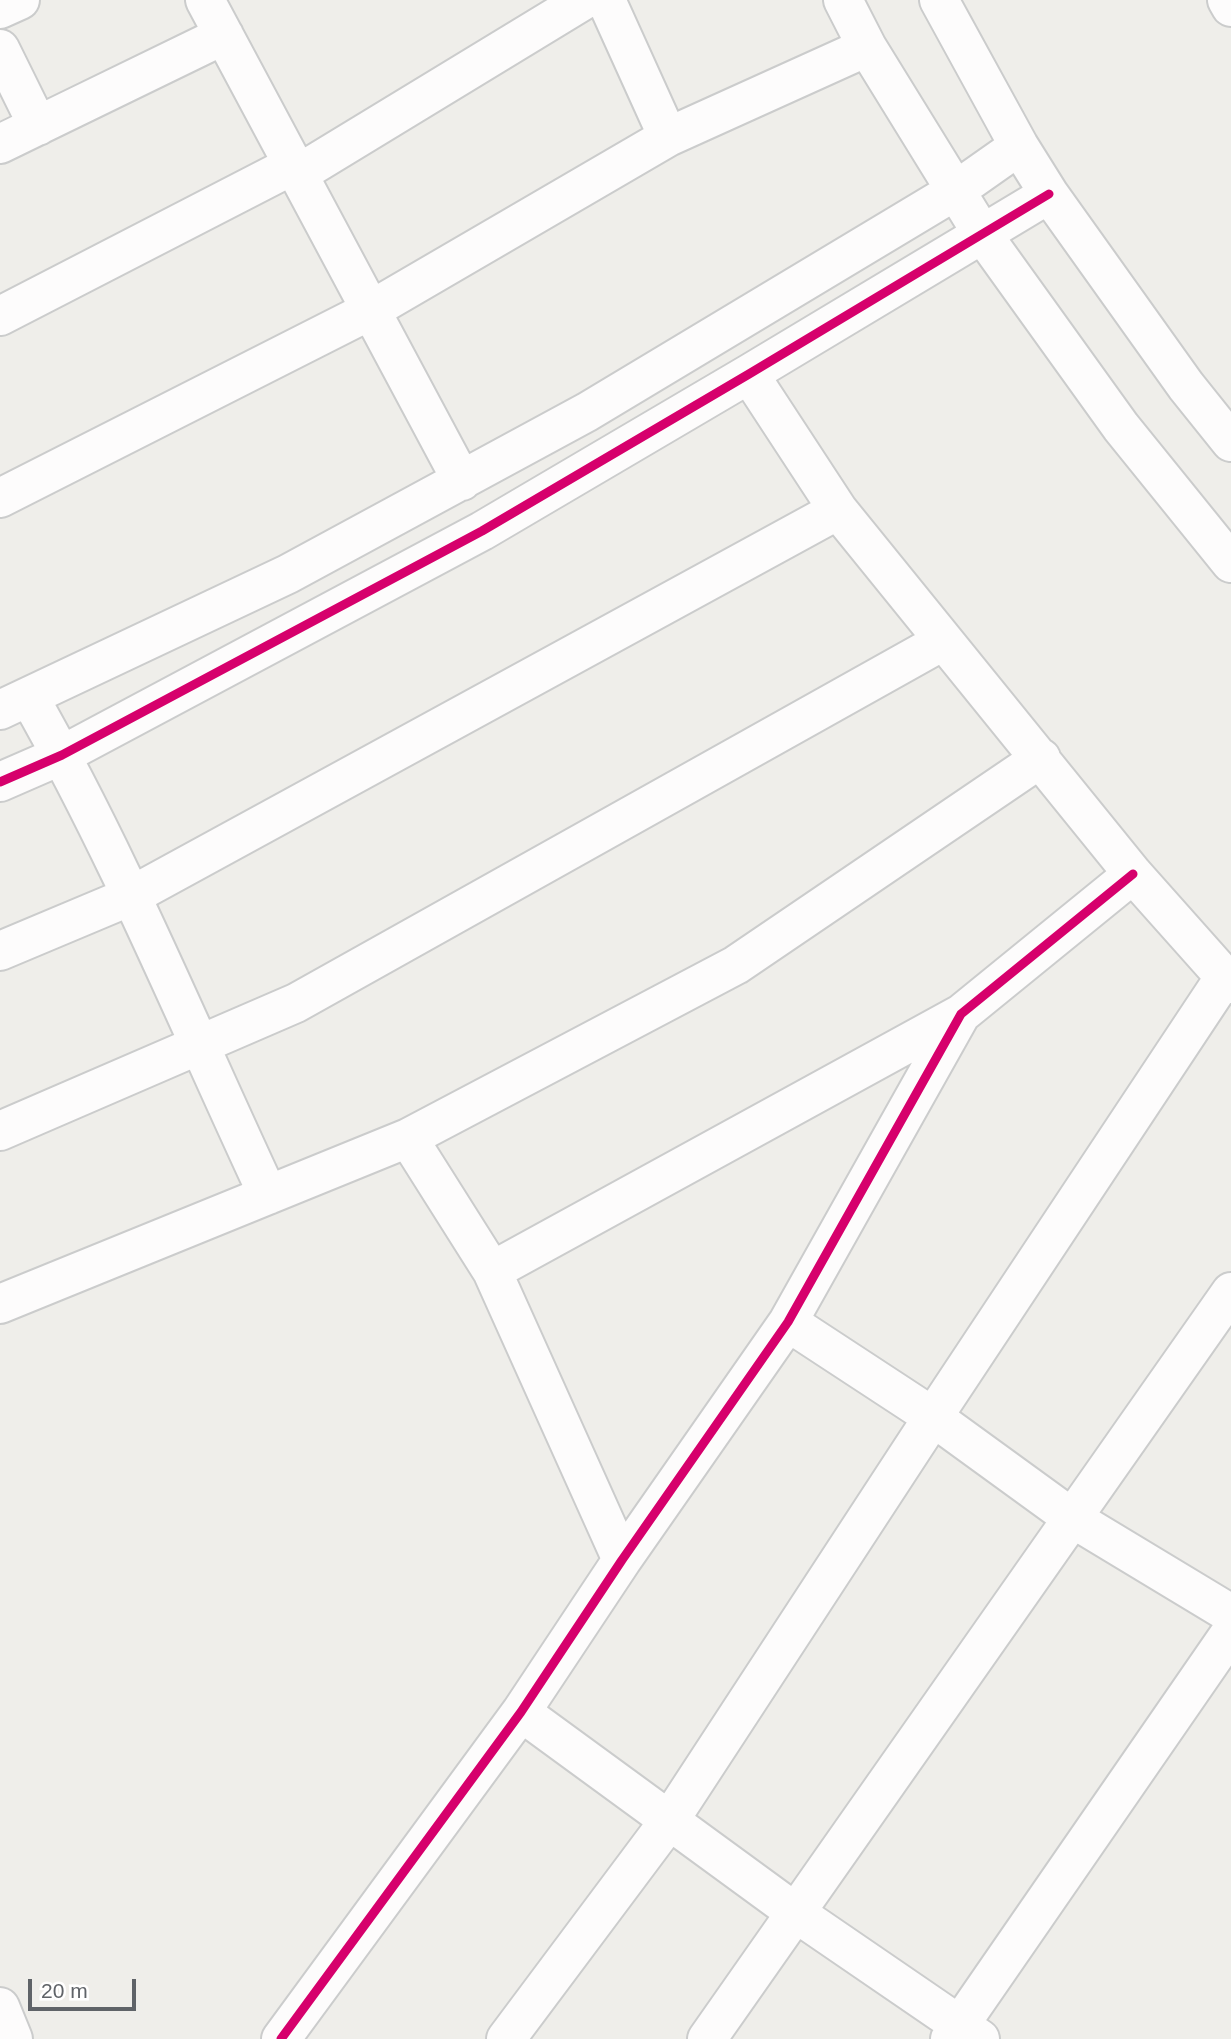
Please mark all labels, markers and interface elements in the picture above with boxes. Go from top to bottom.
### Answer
scale bar [32,1966,140,2010]
text: 20 m [41,1979,88,2002]

